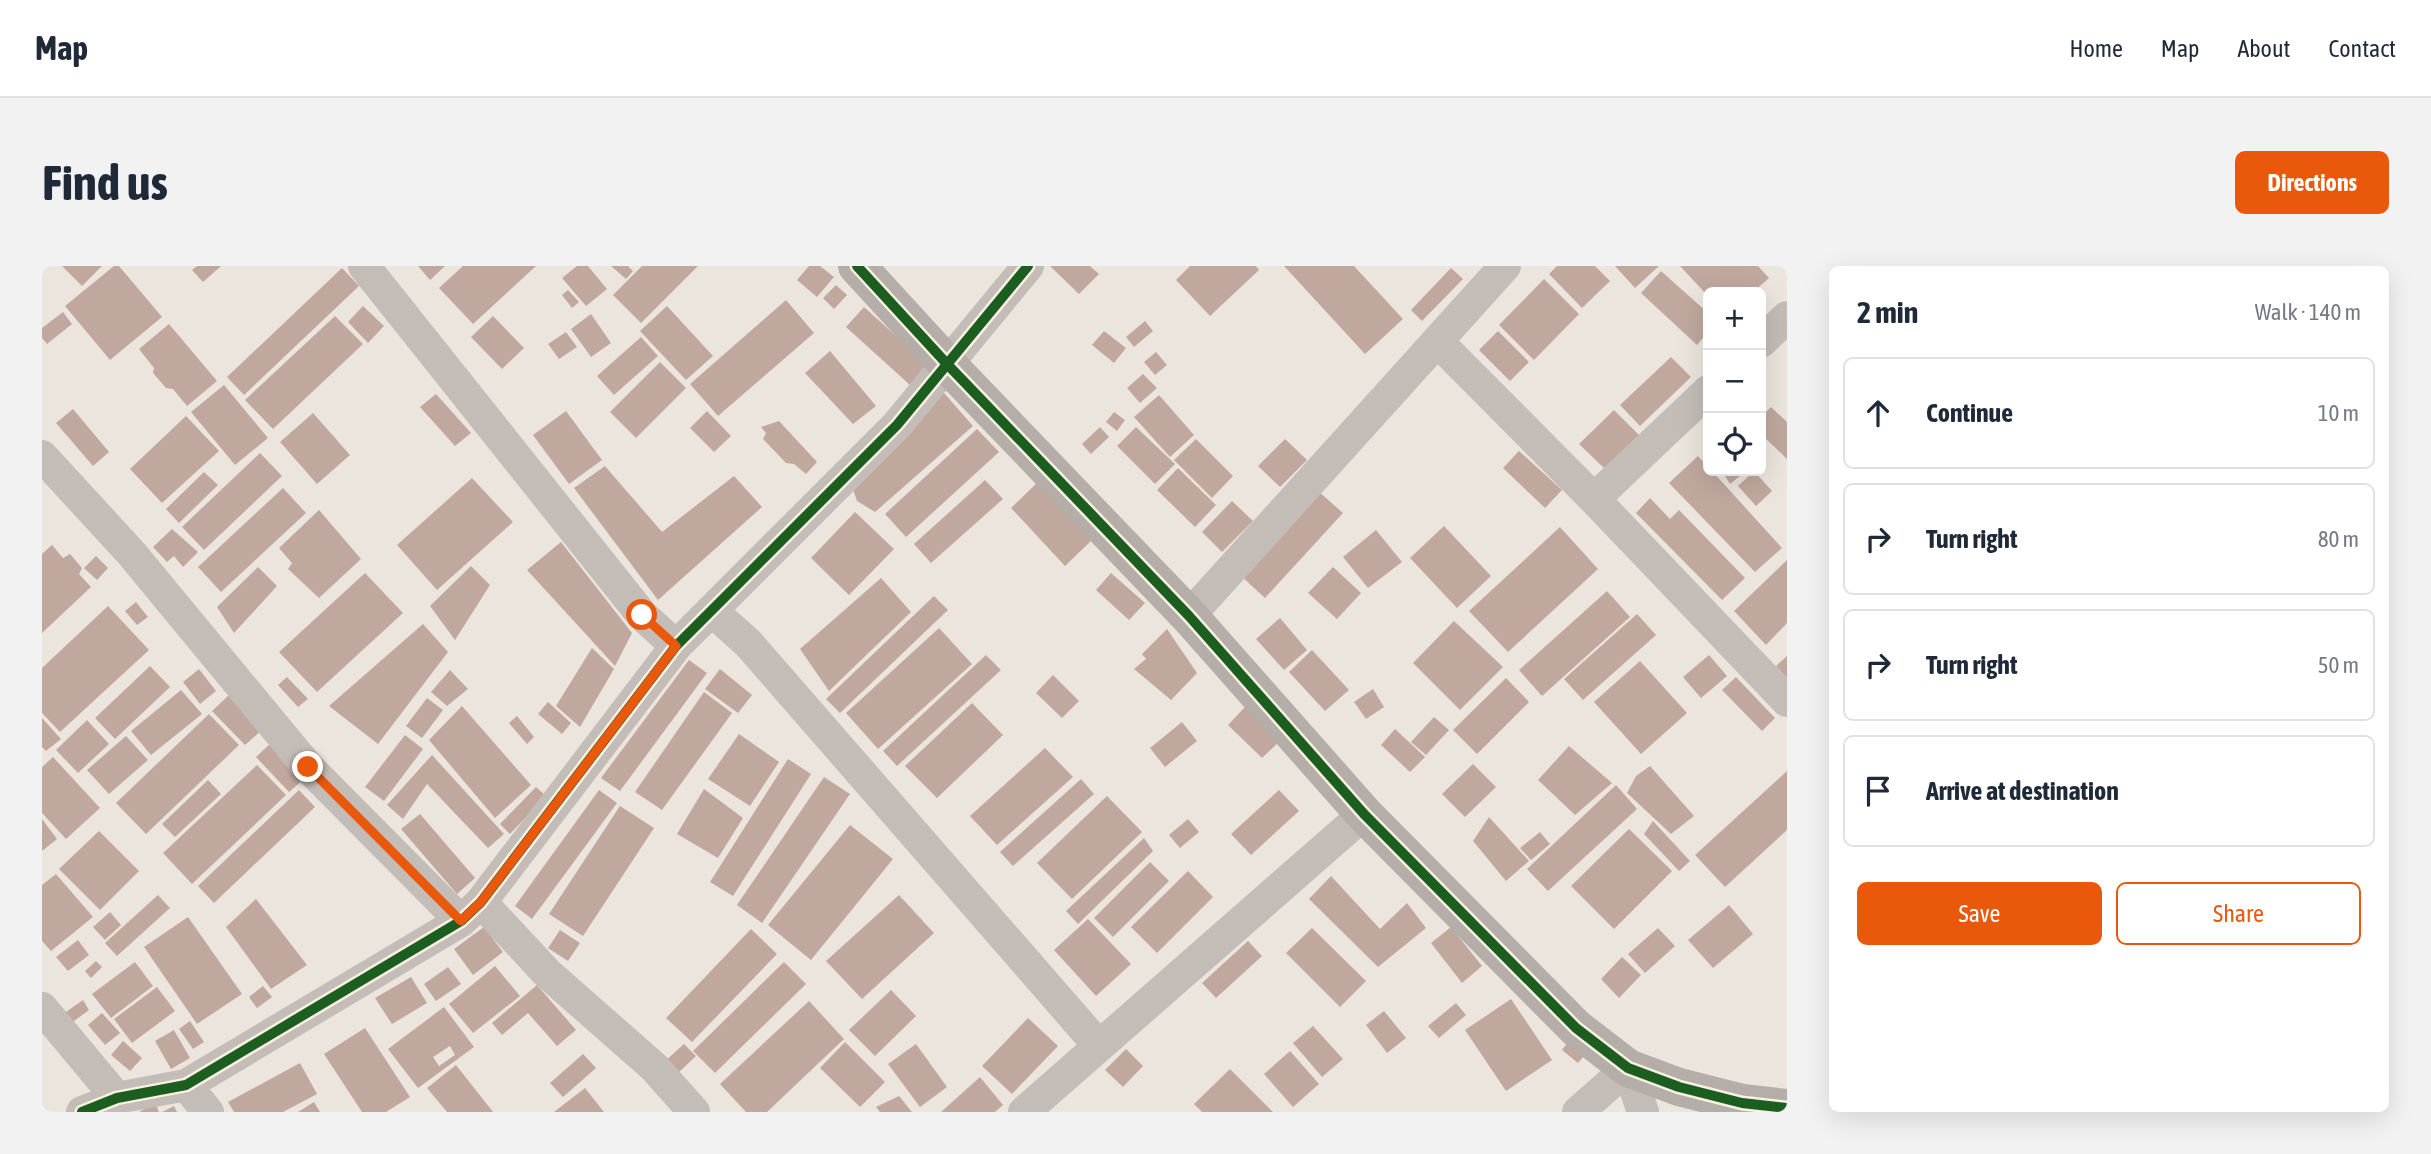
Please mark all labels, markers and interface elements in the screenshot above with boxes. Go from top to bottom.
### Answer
text: Map [35,29,88,67]
text: Home [2069,35,2123,62]
text: Map [2161,35,2199,62]
text: About [2237,35,2290,62]
text: Contact [2328,35,2396,62]
button: Directions [2235,151,2389,214]
text: Find us [42,154,168,210]
map controls [1703,287,1766,476]
button: + [1703,287,1766,350]
text: 2 min [1857,295,1918,329]
text: Walk · 140 m [2255,299,2361,325]
button: − [1703,350,1766,413]
icon: ahead [1859,394,1897,432]
text: Continue [1926,398,2013,428]
text: 10 m [2318,400,2359,426]
button: locate [1703,413,1766,476]
icon: right [1859,520,1897,558]
text: Turn right [1926,524,2017,554]
text: 80 m [2318,526,2359,552]
route start [626,599,657,630]
icon: right [1859,646,1897,684]
text: Turn right [1926,650,2017,680]
text: 50 m [2318,652,2359,678]
route end [292,751,323,782]
icon: arrive [1859,772,1897,810]
text: Arrive at destination [1926,776,2119,806]
button: Save [1857,882,2102,945]
button: Share [2116,882,2361,945]

